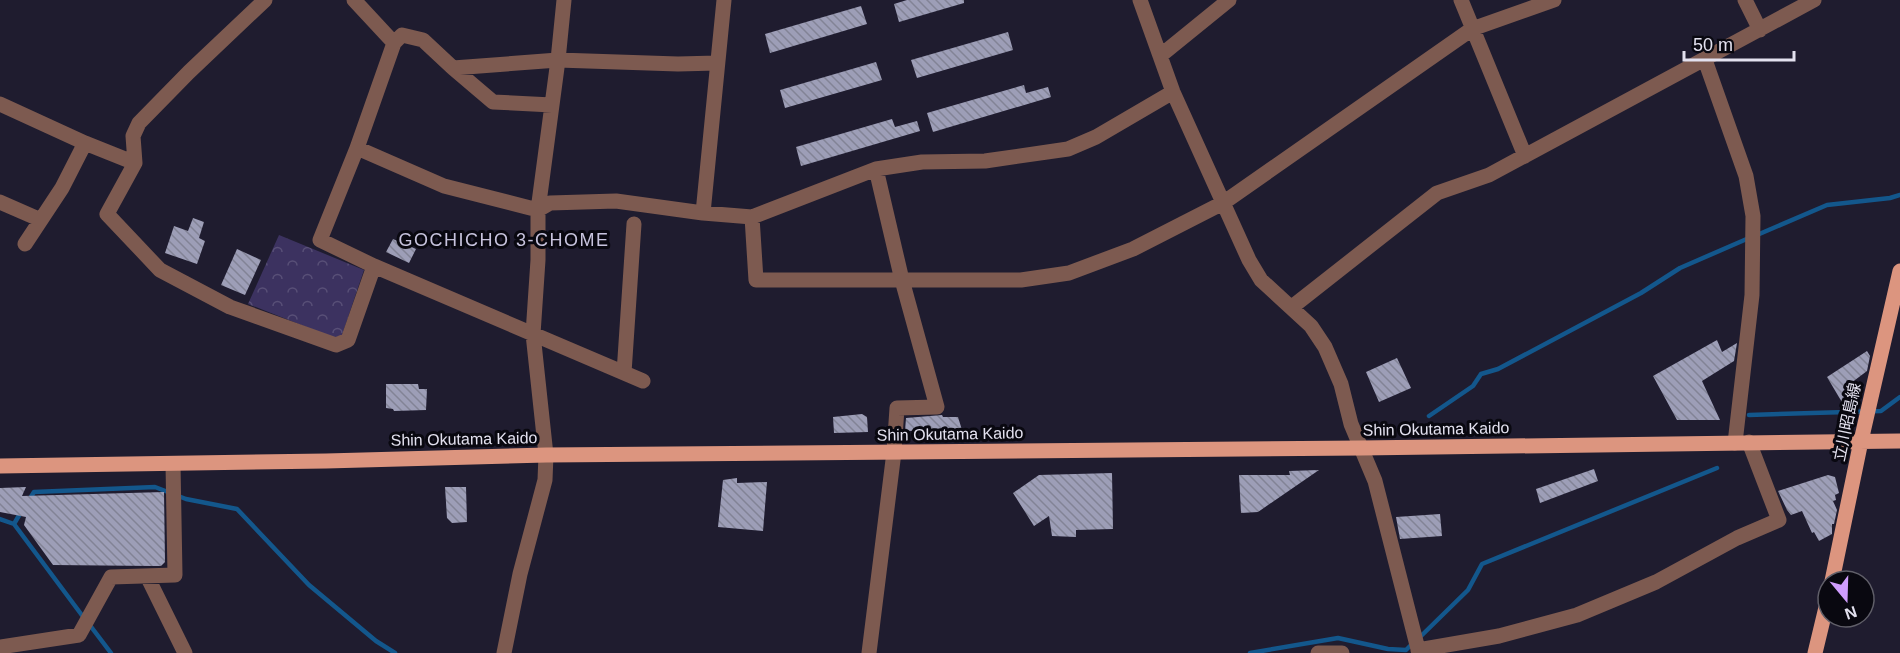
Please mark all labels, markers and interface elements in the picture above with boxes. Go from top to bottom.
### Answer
scale bar [1684,24,1794,62]
text: 50 m [1693,35,1733,55]
district label: GOCHICHO 3-CHOME [398,230,610,250]
street label: 立川昭島線 [1830,381,1864,463]
street label: Shin Okutama Kaido [1362,419,1510,439]
street label: Shin Okutama Kaido [876,424,1024,444]
street label: Shin Okutama Kaido [390,429,538,449]
north arrow [1816,569,1876,629]
text: N [1842,603,1859,623]

